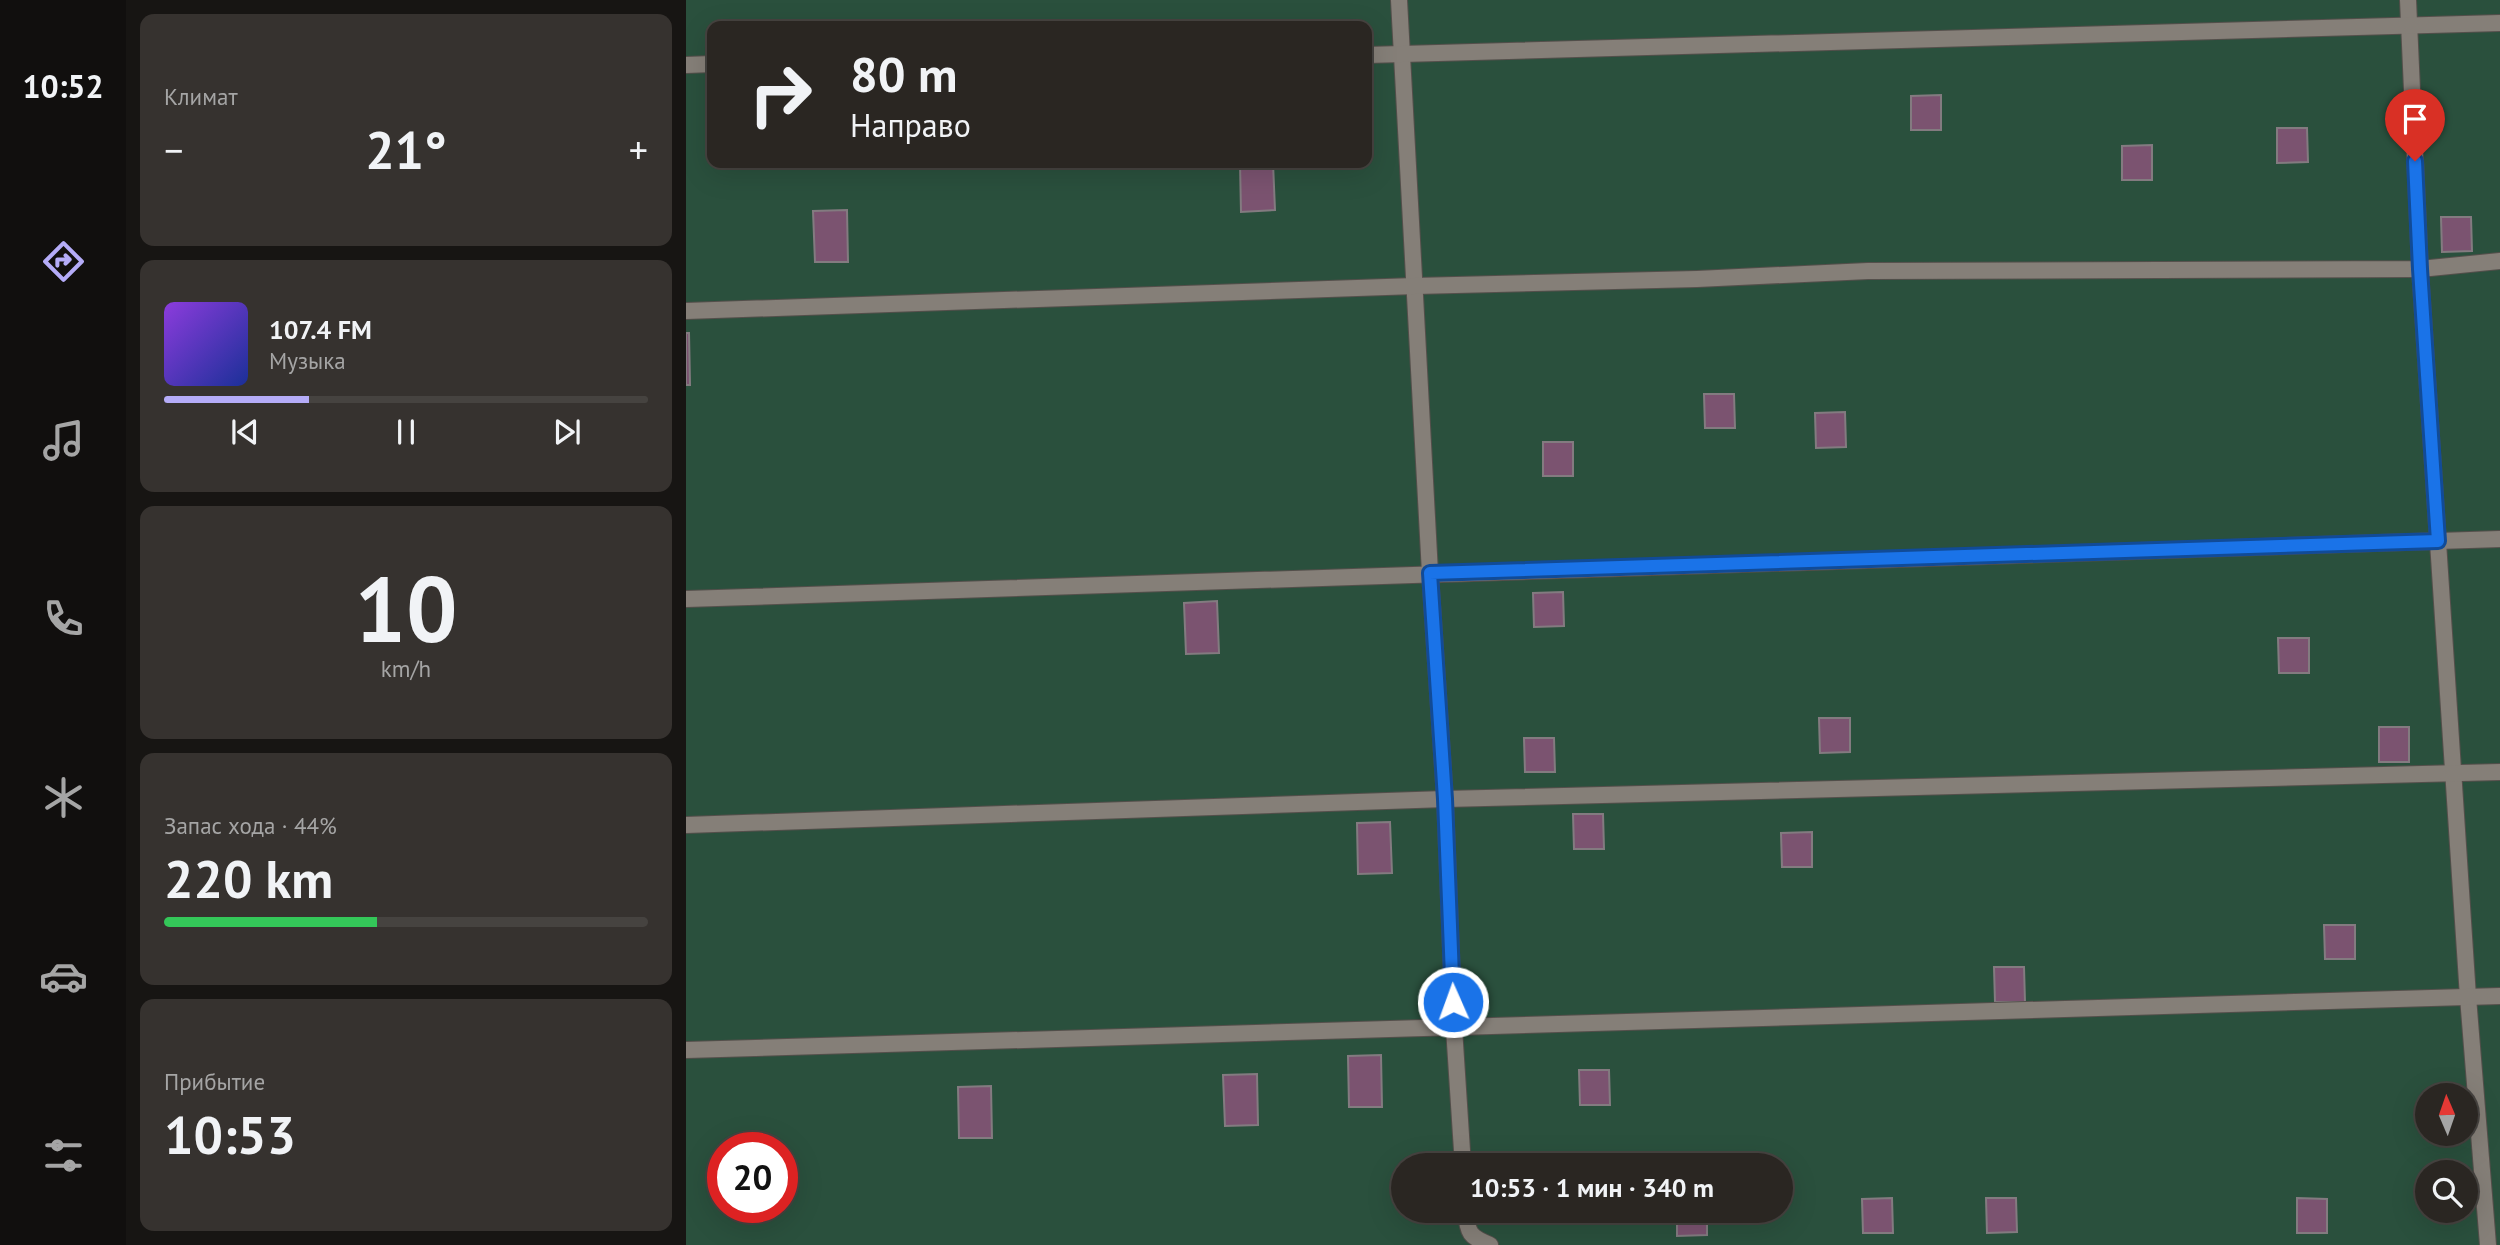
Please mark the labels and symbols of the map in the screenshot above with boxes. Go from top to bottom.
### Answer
pin [2385,89,2445,161]
position arrow [1416,965,1490,1039]
north arrow [2415,1083,2478,1146]
speed limit sign: 20 [707,1132,798,1223]

